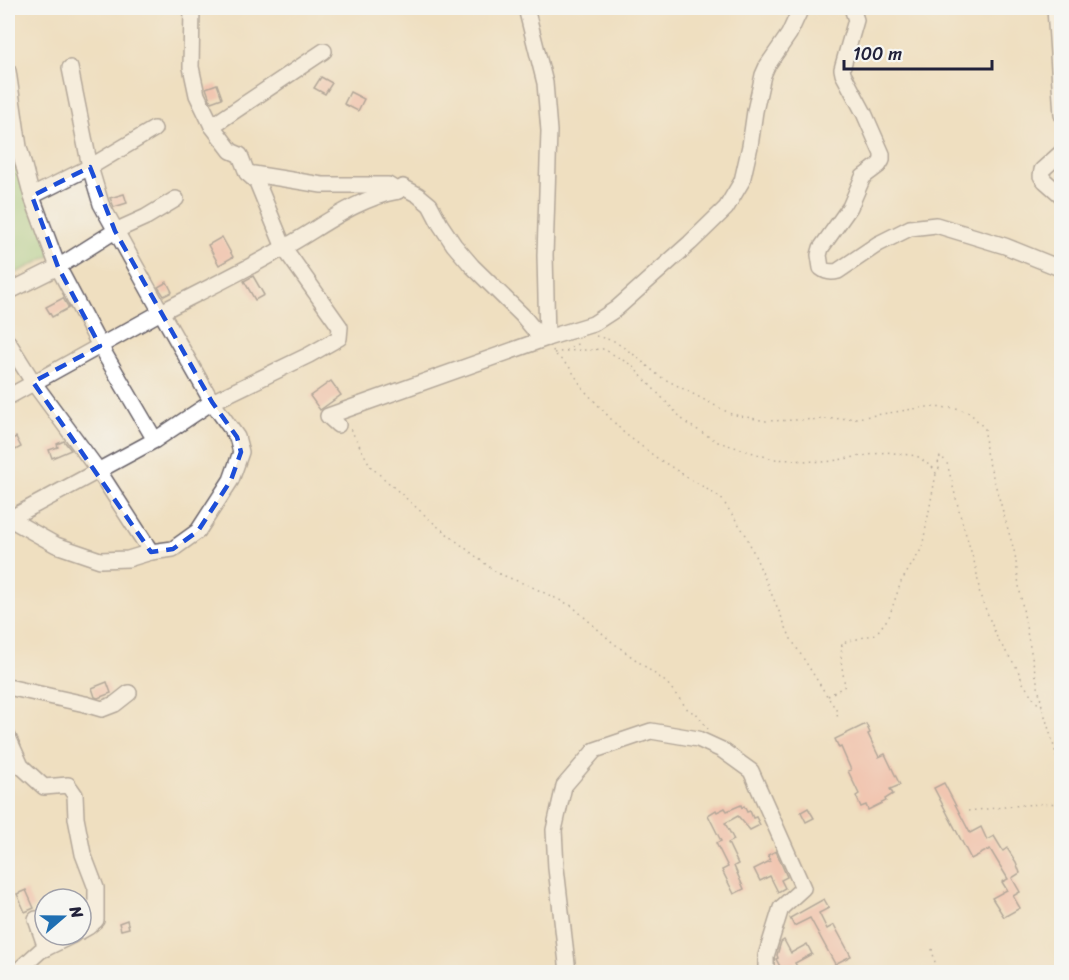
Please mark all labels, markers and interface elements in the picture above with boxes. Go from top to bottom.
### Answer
scale bar [844,33,992,71]
text: 100 m [853,38,902,70]
north arrow [33,887,93,947]
text: N [61,901,92,923]

